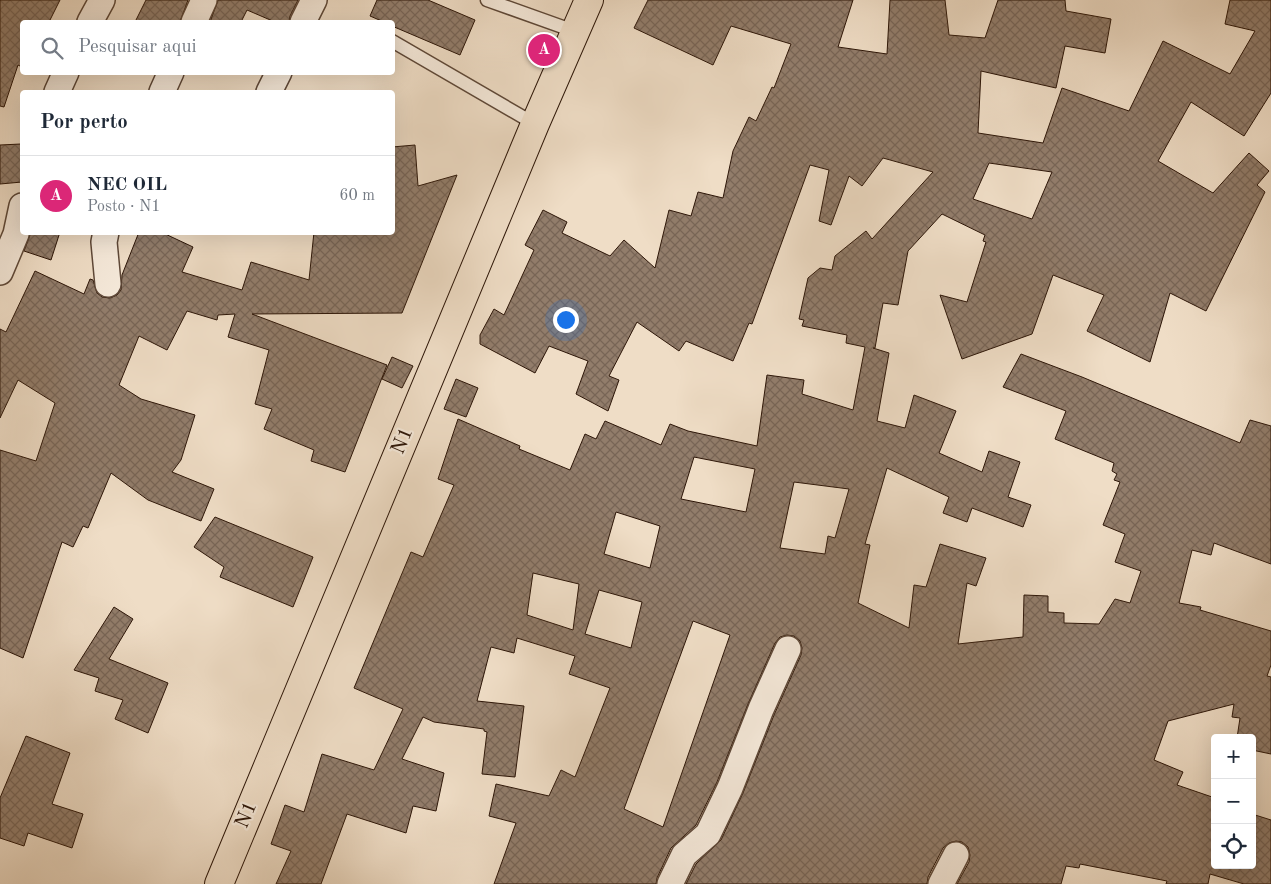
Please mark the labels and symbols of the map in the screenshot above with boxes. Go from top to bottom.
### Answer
pin: A [528,31,560,69]
your location [553,307,579,333]
street label: N1 [389,425,417,457]
street label: N1 [233,799,261,831]

